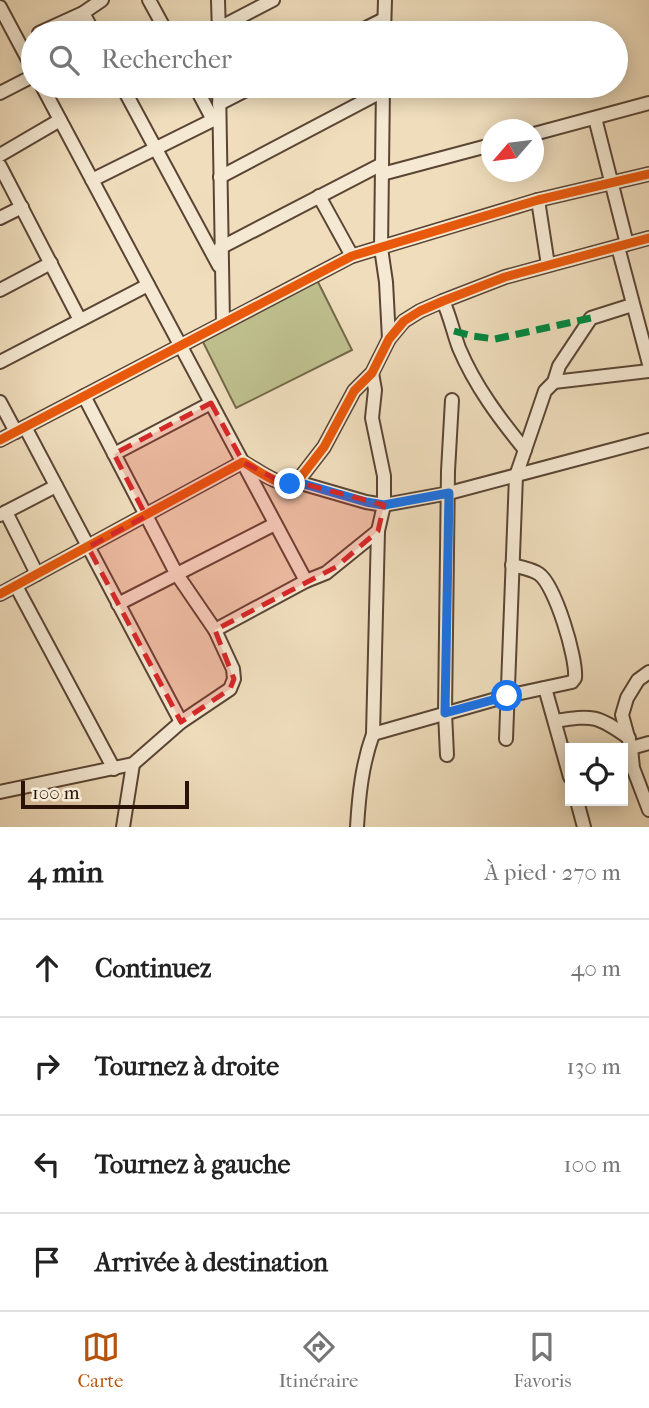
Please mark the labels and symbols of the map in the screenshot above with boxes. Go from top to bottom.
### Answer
north arrow [481,119,544,182]
route end [274,468,305,499]
route start [491,680,522,711]
scale bar [21,778,189,810]

